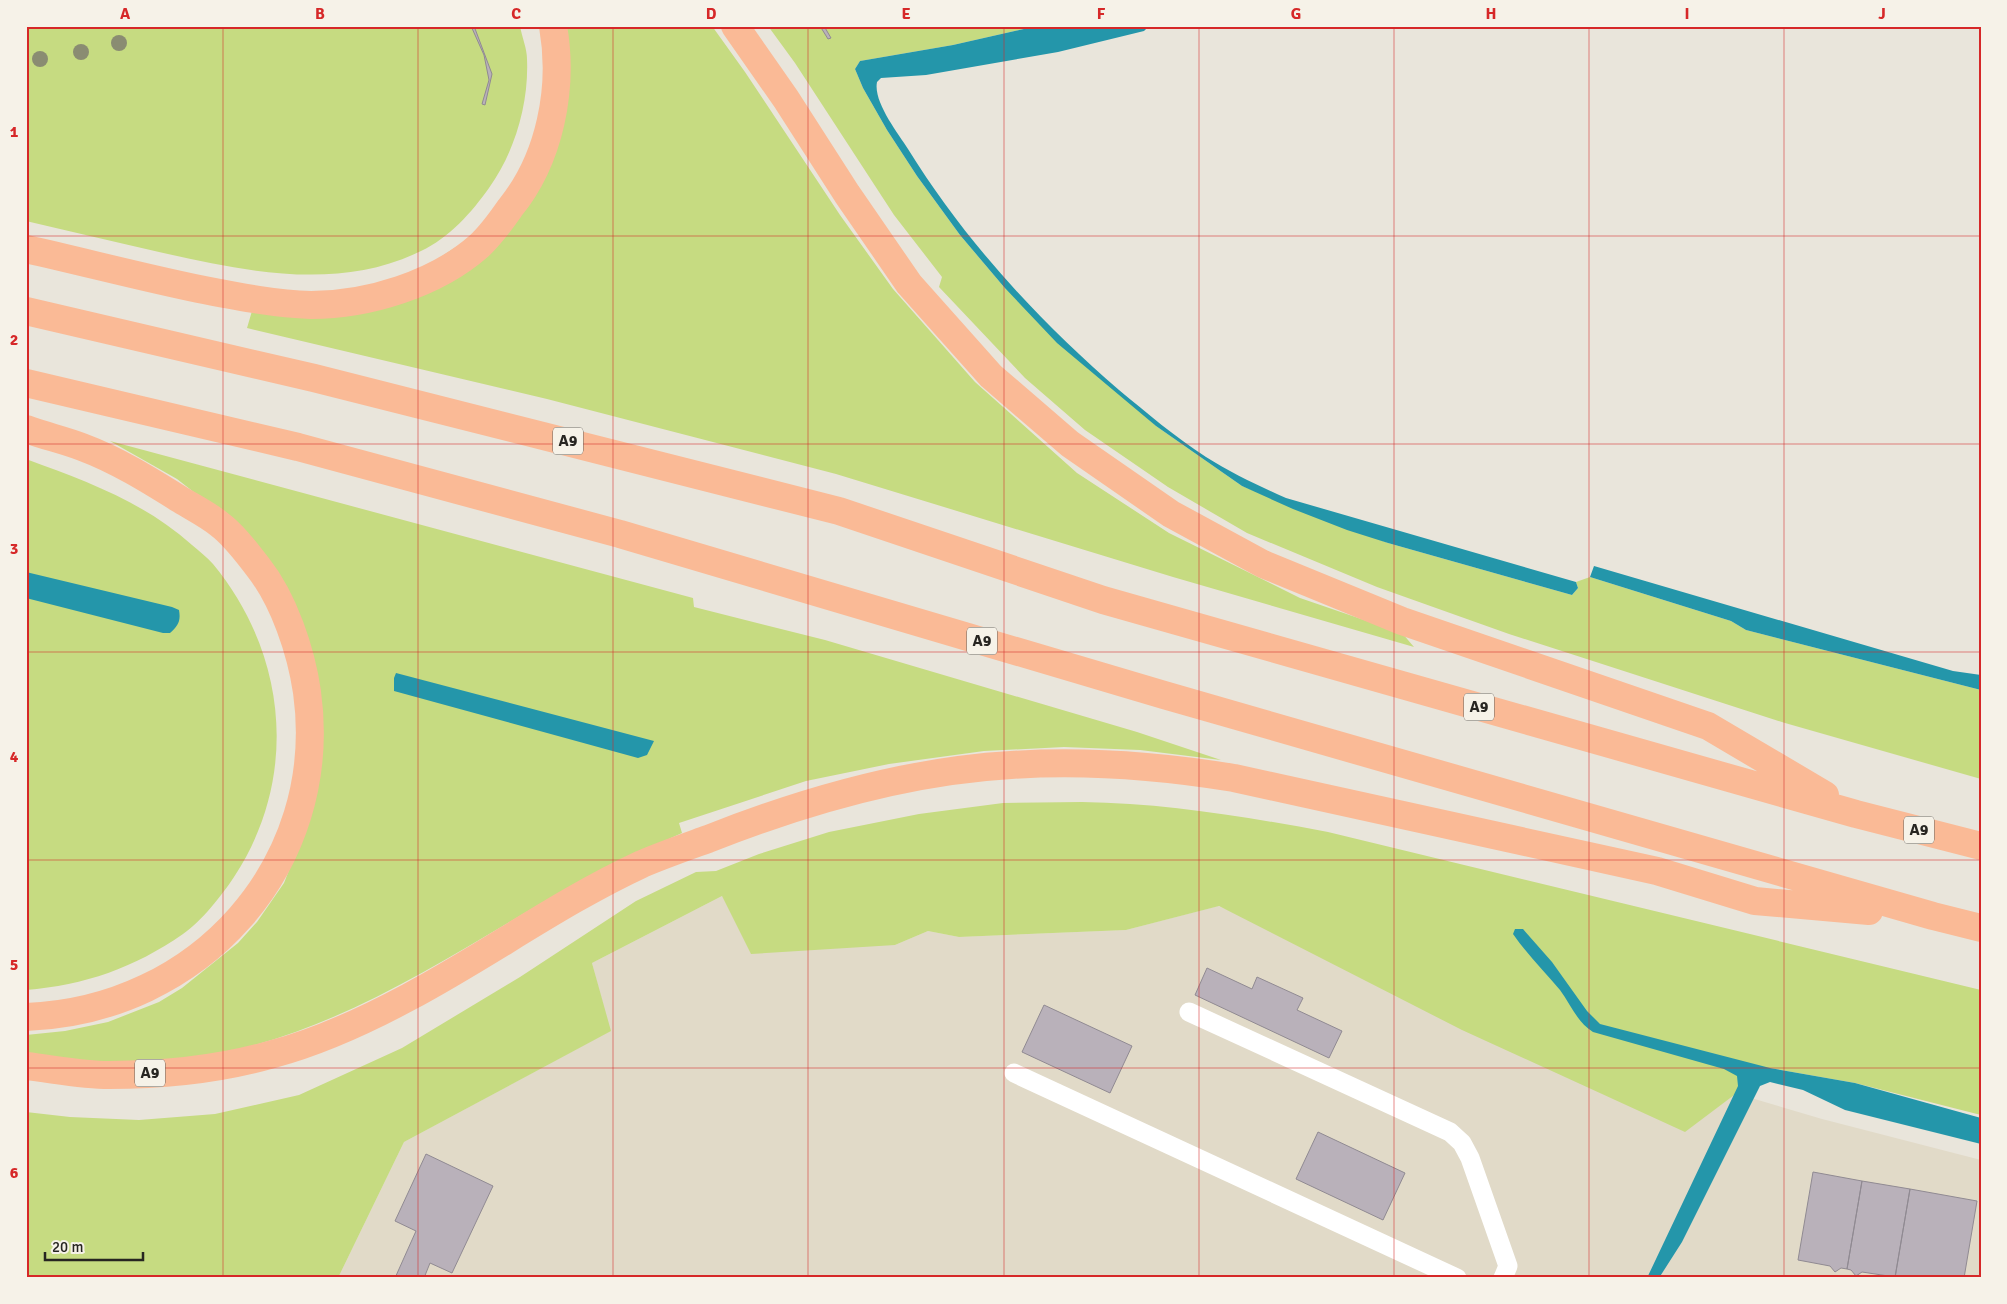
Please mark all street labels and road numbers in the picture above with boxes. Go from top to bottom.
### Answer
road number: A9 [553,428,583,454]
road number: A9 [967,627,997,654]
road number: A9 [1464,694,1494,720]
road number: A9 [1904,816,1934,844]
road number: A9 [135,1060,165,1086]

